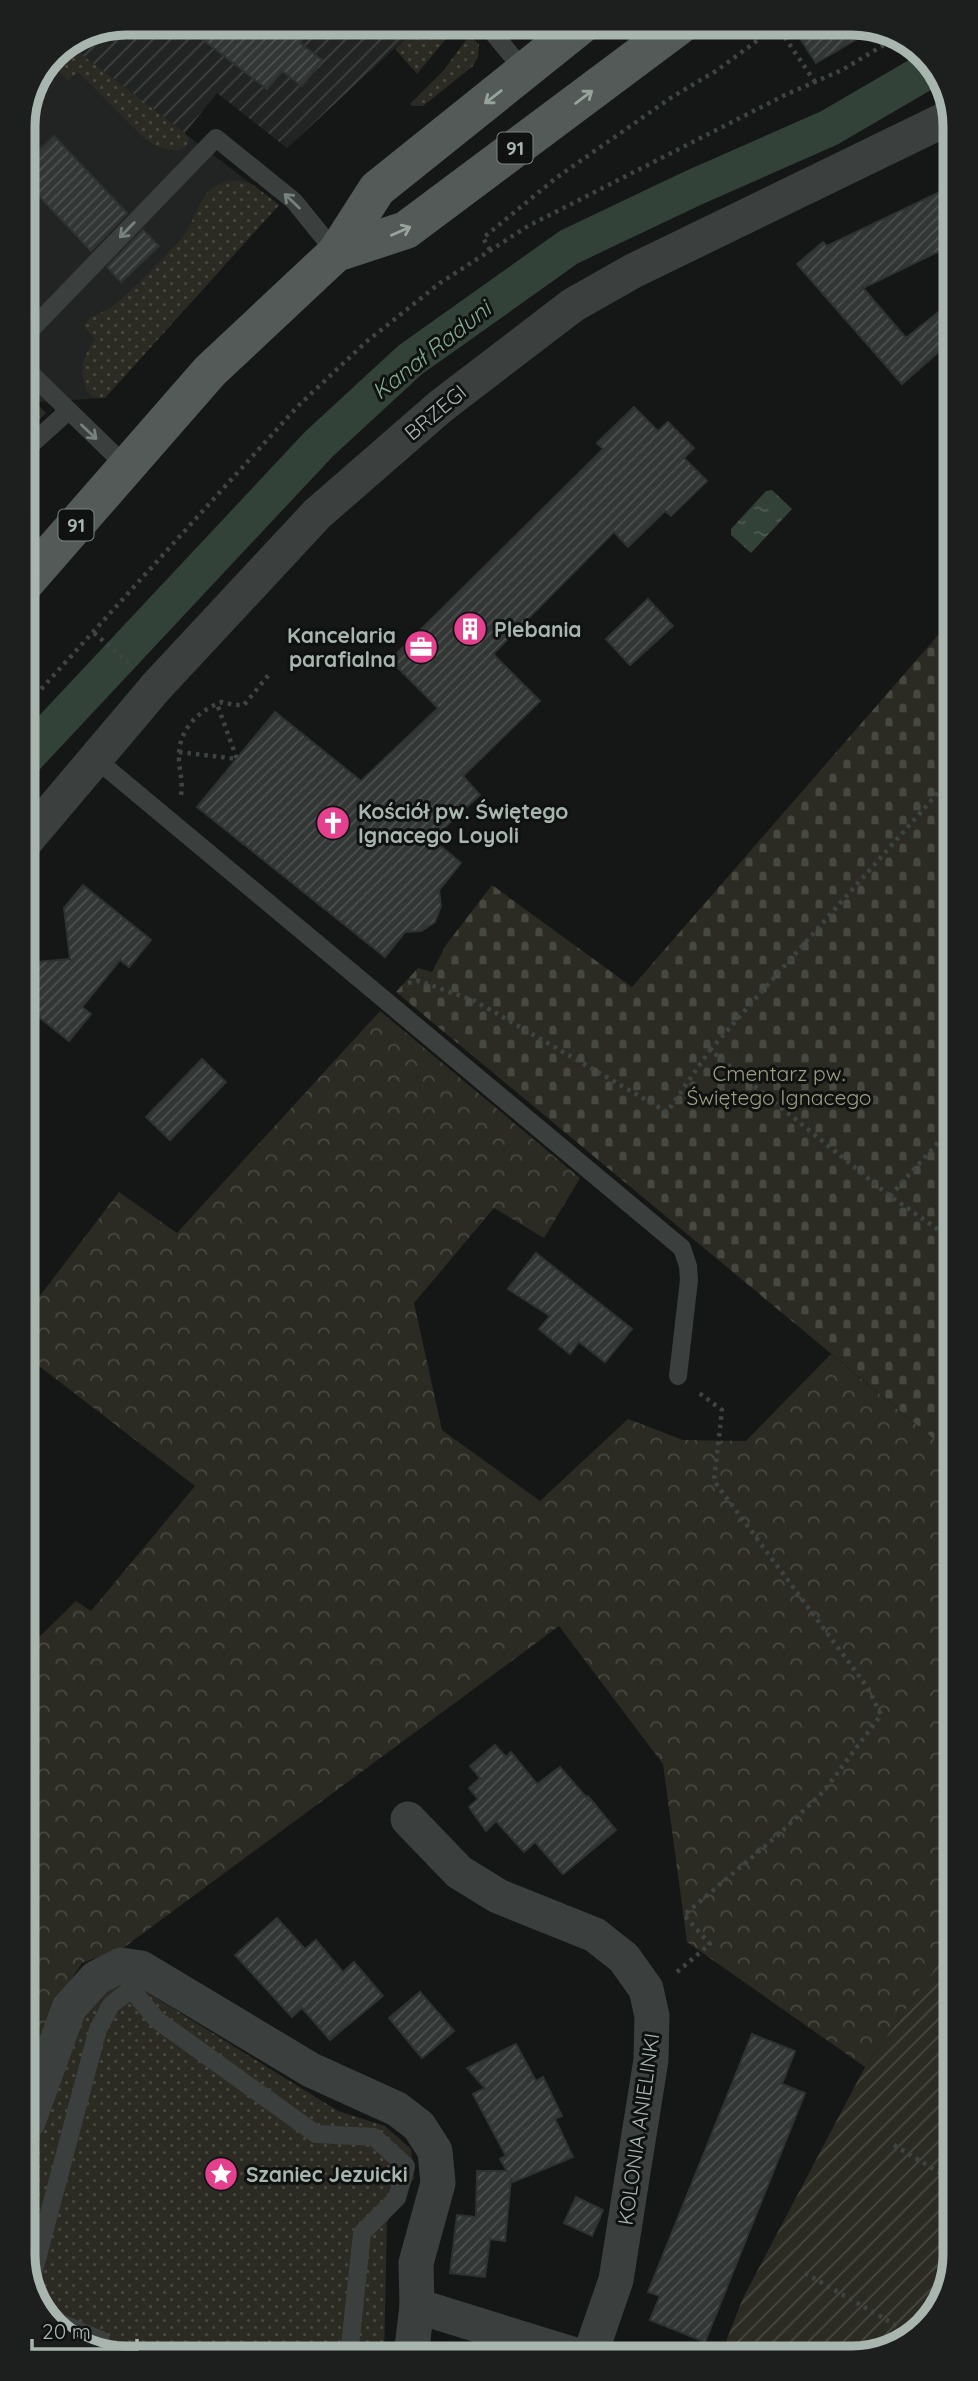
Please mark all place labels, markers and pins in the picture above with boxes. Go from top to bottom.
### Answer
building icon: Plebania [451,610,489,648]
place label: Plebania [494,616,582,642]
place label: Kancelaria parafialna [287,622,396,672]
office icon: Kancelaria parafialna [402,628,440,666]
place label: Kościół pw. Świętego Ignacego Loyoli [358,798,568,848]
church icon: Kościół pw. Świętego Ignacego Loyoli [314,804,352,842]
place icon: Szaniec Jezuicki [202,2155,240,2193]
place label: Szaniec Jezuicki [246,2161,408,2187]

